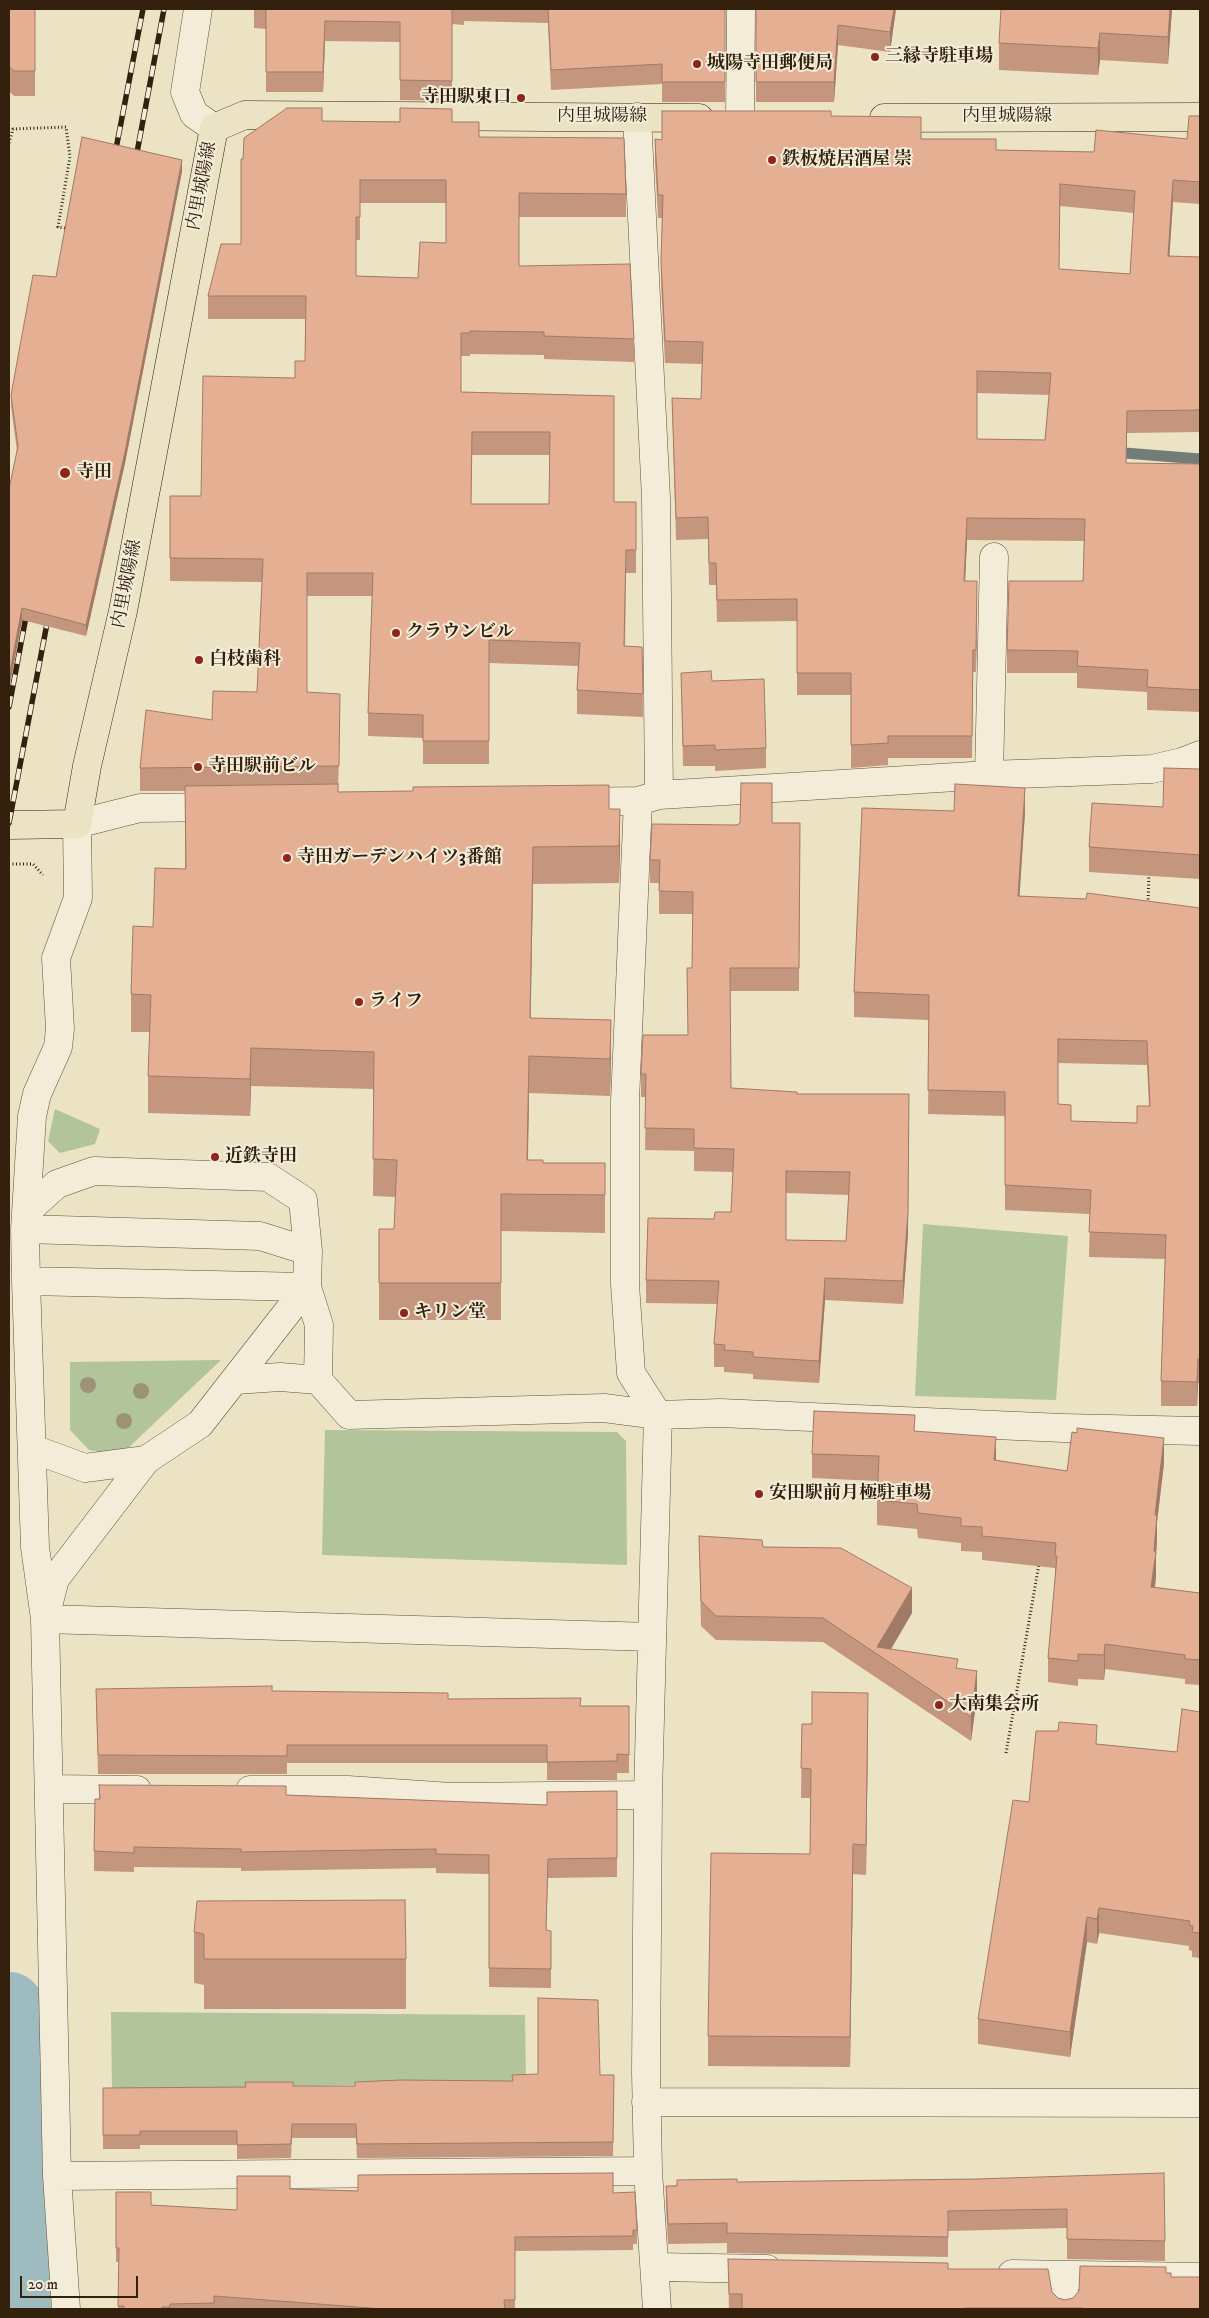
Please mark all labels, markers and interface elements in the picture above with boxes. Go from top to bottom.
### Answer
place label: 三縁寺駐車場 [885,46,993,68]
marker: 三縁寺駐車場 [869,51,881,63]
place label: 城陽寺田郵便局 [707,53,833,75]
marker: 城陽寺田郵便局 [691,58,703,70]
place label: 寺田駅東口 [421,87,511,109]
marker: 寺田駅東口 [515,92,527,104]
street label: 内里城陽線 [557,106,647,128]
street label: 内里城陽線 [962,106,1052,128]
street label: 内里城陽線 [184,140,222,232]
place label: 鉄板焼居酒屋 崇 [782,149,912,171]
marker: 鉄板焼居酒屋 崇 [766,154,778,166]
place label: 寺田 [76,462,112,484]
marker: 寺田 [58,466,72,480]
street label: 内里城陽線 [109,538,147,630]
place label: クラウンビル [406,622,514,644]
marker: クラウンビル [390,627,402,639]
place label: 白枝歯科 [209,649,281,671]
marker: 白枝歯科 [193,654,205,666]
place label: 寺田駅前ビル [208,756,316,778]
marker: 寺田駅前ビル [192,761,204,773]
place label: 寺田ガーデンハイツ3番館 [297,847,502,869]
marker: 寺田ガーデンハイツ3番館 [281,852,293,864]
place label: ライフ [369,991,423,1013]
marker: ライフ [353,996,365,1008]
place label: 近鉄寺田 [225,1146,297,1168]
marker: 近鉄寺田 [209,1151,221,1163]
place label: キリン堂 [414,1302,486,1324]
marker: キリン堂 [398,1307,410,1319]
place label: 安田駅前月極駐車場 [769,1483,931,1505]
marker: 安田駅前月極駐車場 [753,1488,765,1500]
place label: 大南集会所 [949,1694,1039,1716]
marker: 大南集会所 [933,1699,945,1711]
scale bar [22,2266,140,2298]
text: 20 m [28,2275,58,2294]

